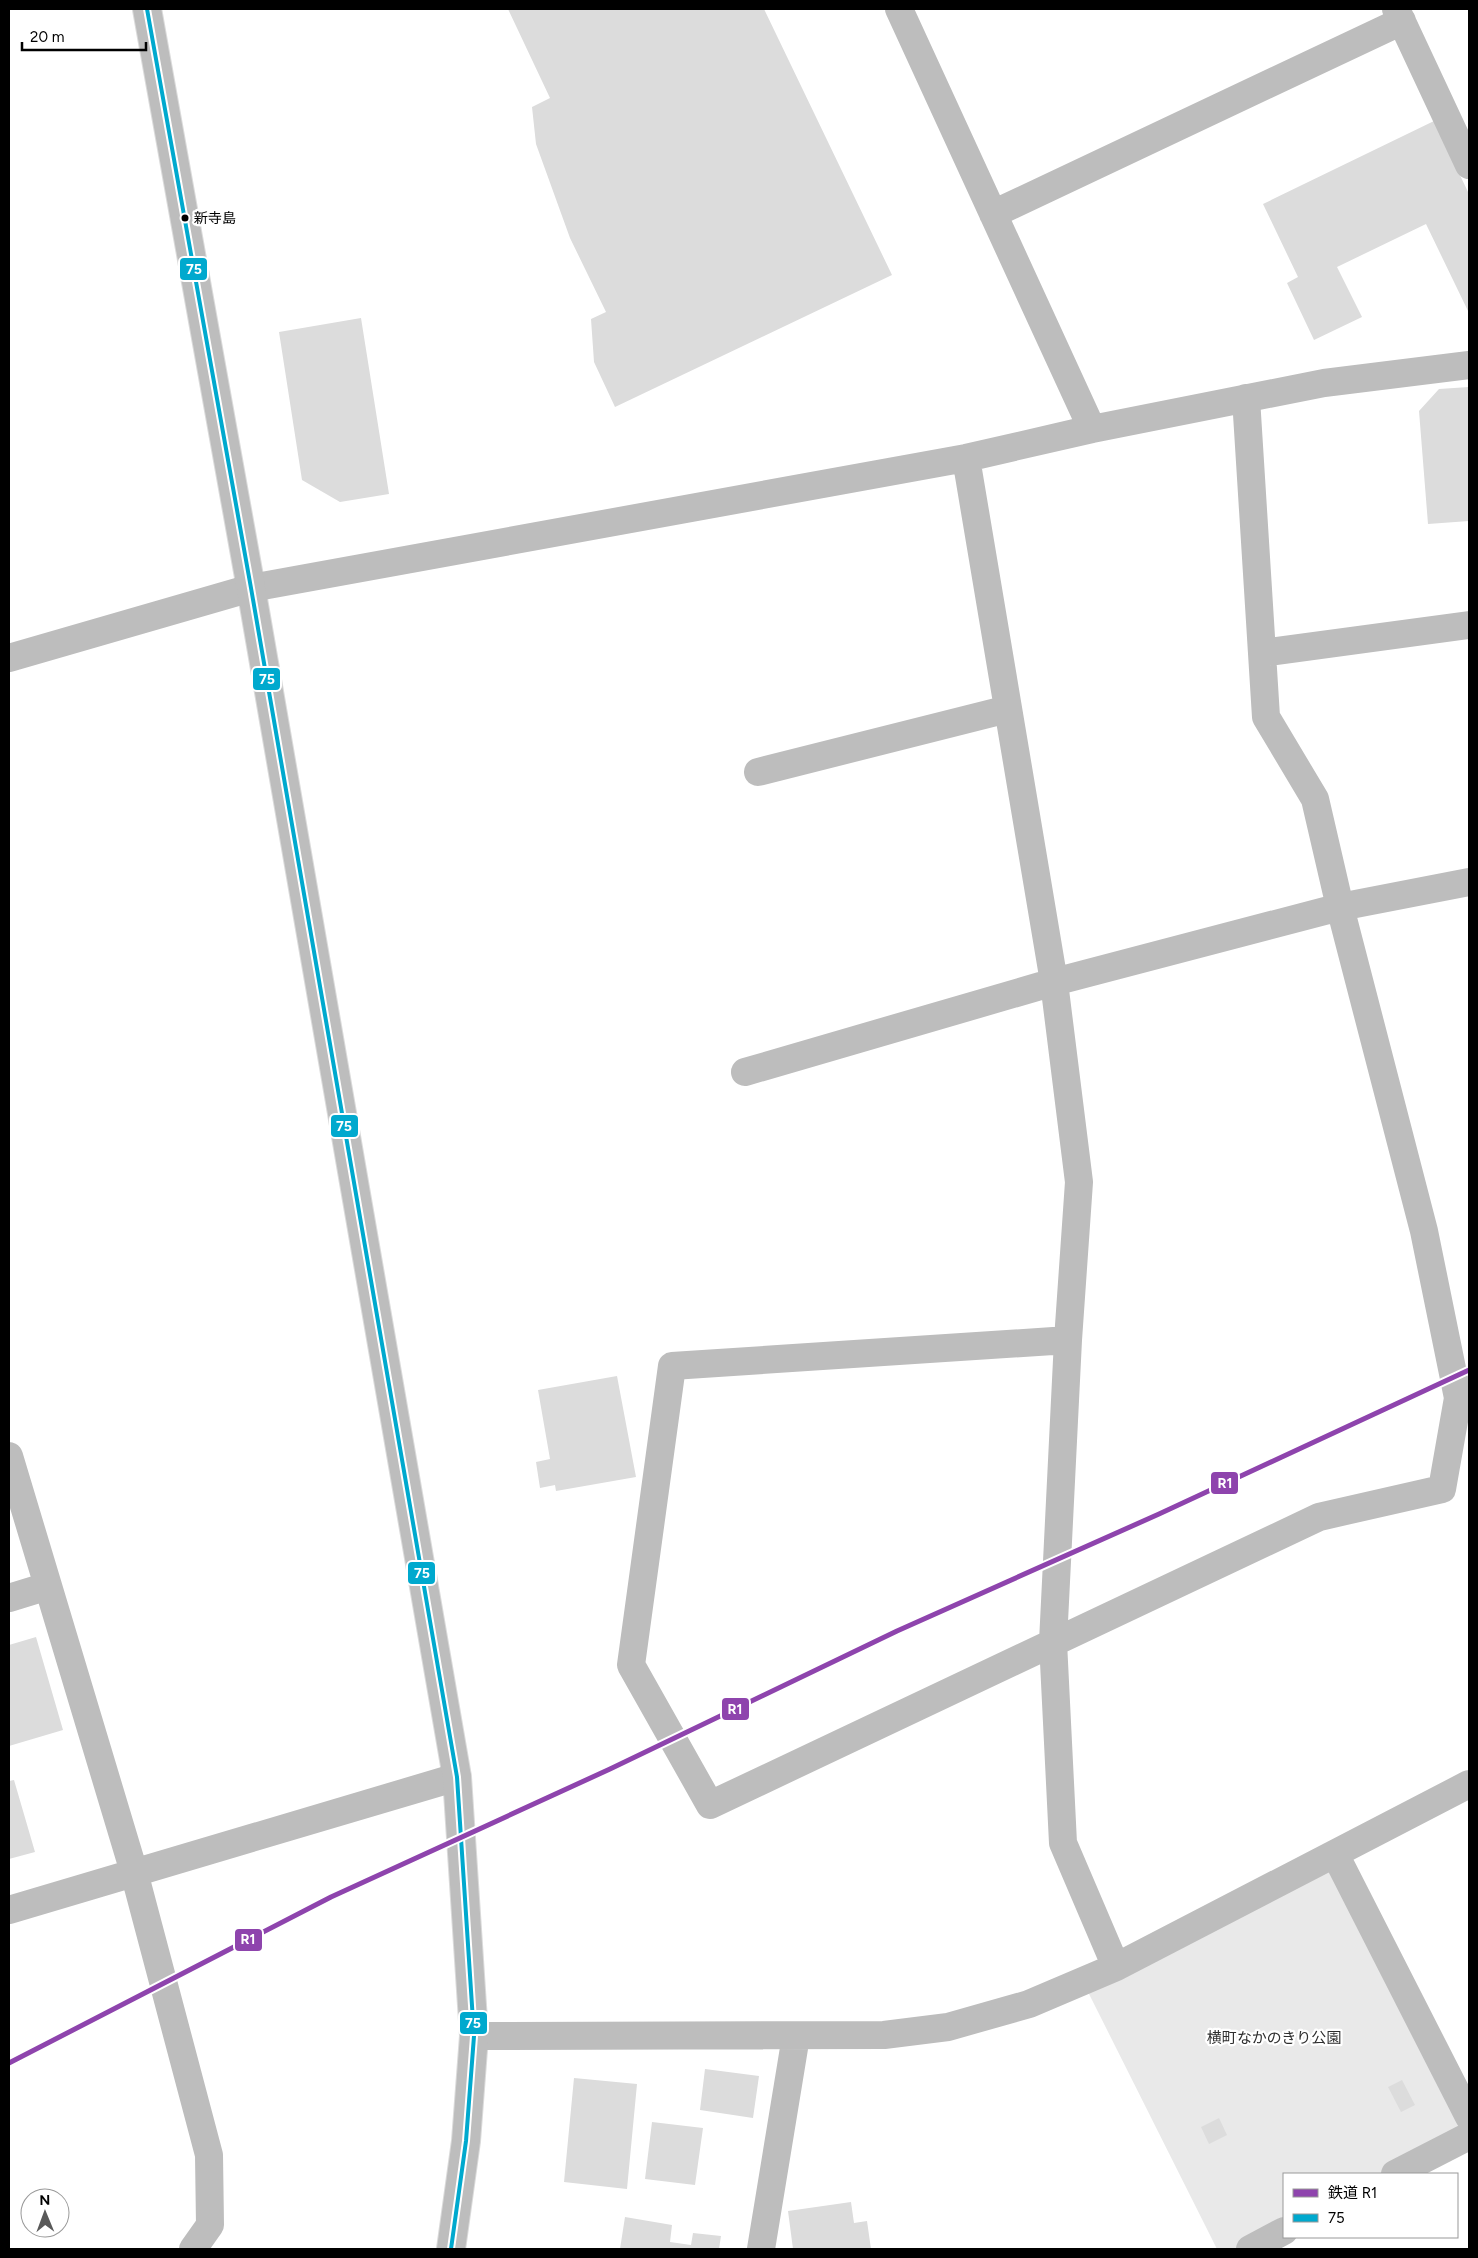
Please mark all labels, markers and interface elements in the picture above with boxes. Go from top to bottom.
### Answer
scale bar [22,20,146,52]
text: 20 m [30,28,64,46]
place label: 新寺島 [194,210,236,227]
marker: 新寺島 [180,213,190,223]
line badge: 75 [179,257,208,281]
text: 75 [186,261,202,278]
line badge: 75 [252,667,281,691]
text: 75 [259,671,275,688]
line badge: 75 [330,1114,359,1138]
text: 75 [336,1118,352,1135]
line badge: R1 [1210,1471,1239,1495]
text: R1 [1218,1475,1232,1492]
line badge: 75 [407,1561,436,1585]
text: 75 [414,1565,430,1582]
line badge: R1 [721,1697,750,1721]
text: R1 [728,1701,742,1718]
line badge: R1 [234,1928,263,1952]
text: R1 [241,1931,255,1948]
line badge: 75 [459,2011,488,2035]
text: 75 [465,2015,481,2032]
park label: 横町なかのきり公園 [1207,2029,1341,2047]
legend [1283,2173,1458,2238]
text: 鉄道 R1 [1328,2184,1377,2202]
north arrow [20,2188,70,2238]
text: N [39,2192,50,2209]
text: 75 [1328,2209,1345,2227]

